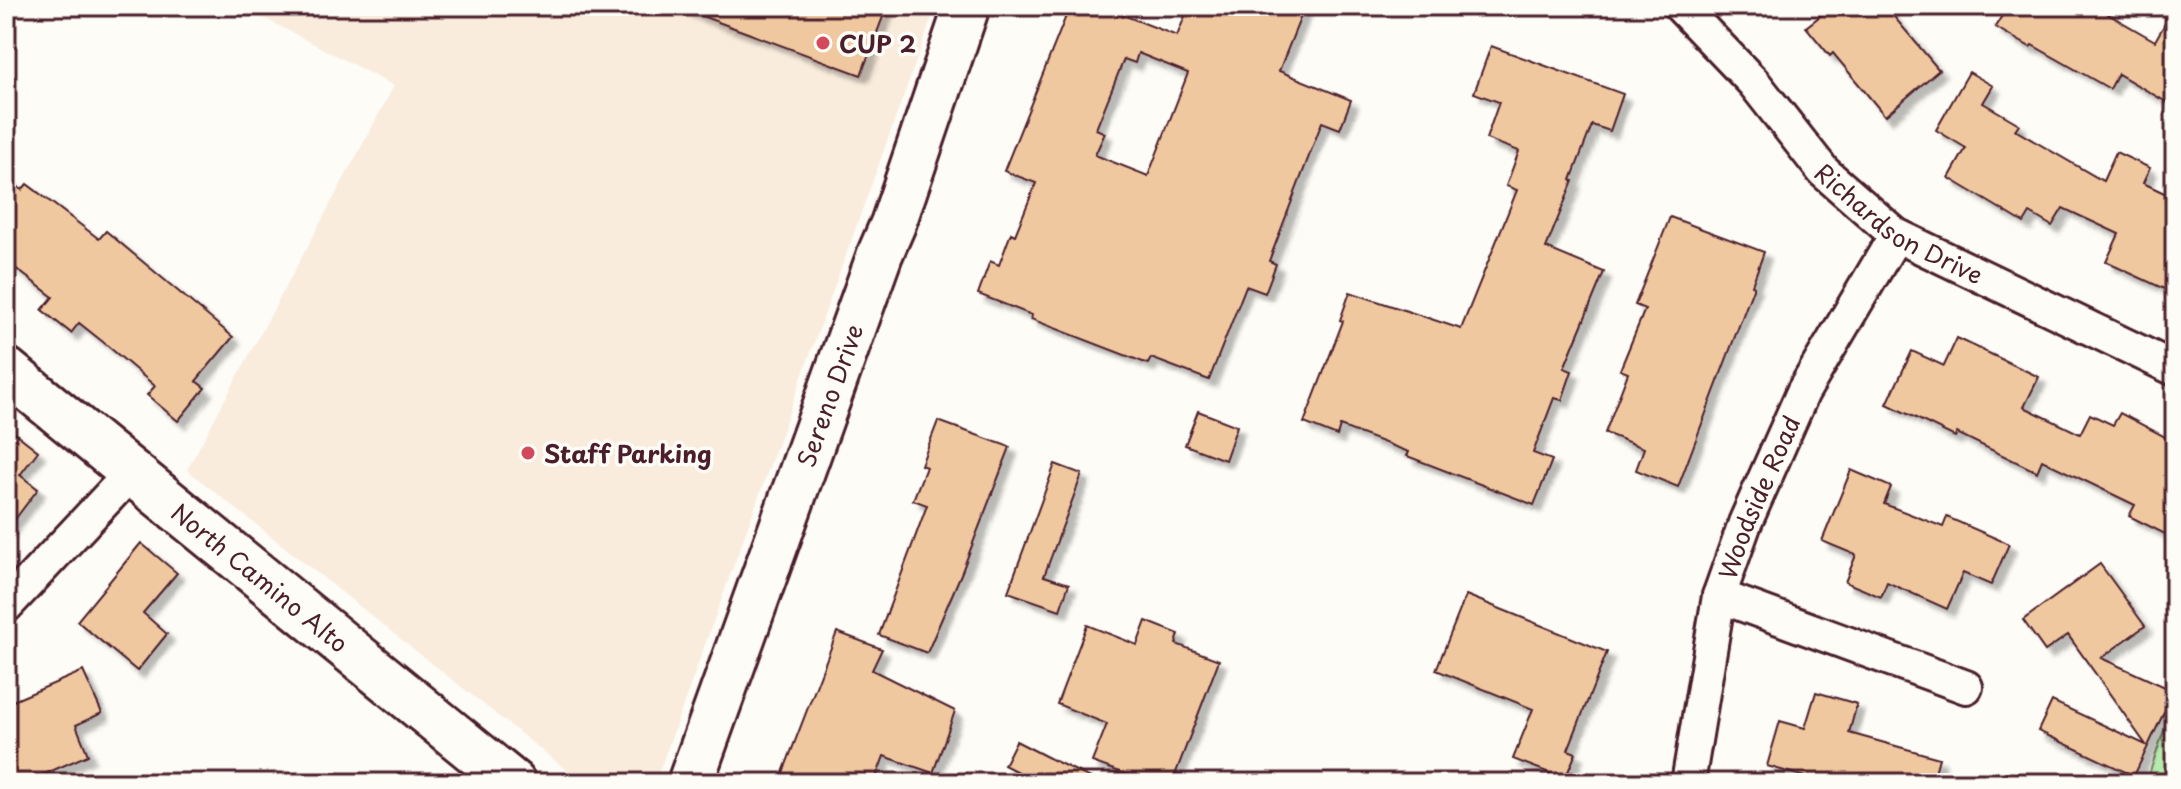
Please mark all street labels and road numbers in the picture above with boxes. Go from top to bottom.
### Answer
street label: Richardson Drive [1807,154,1989,292]
street label: Sereno Drive [787,319,871,472]
street label: Woodside Road [1709,410,1808,584]
street label: North Camino Alto [164,494,357,660]

